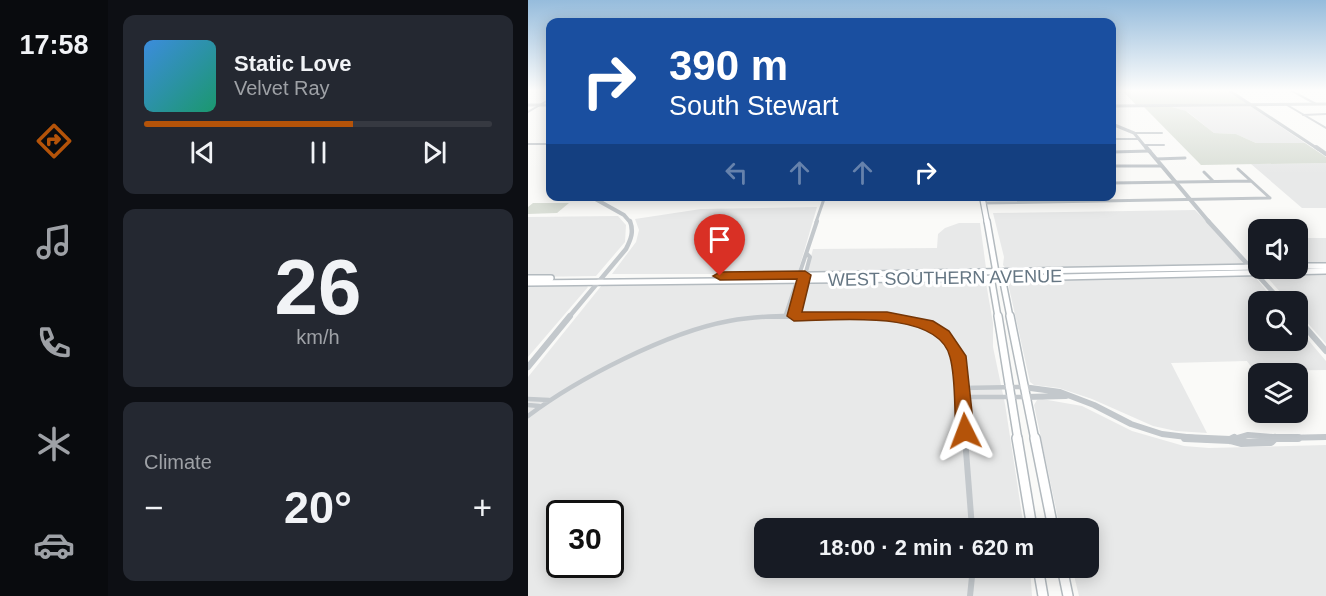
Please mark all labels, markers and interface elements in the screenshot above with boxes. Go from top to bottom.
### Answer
text: 17:58 [19,30,89,60]
icon: right [570,42,648,120]
text: 390 m [669,42,788,89]
text: Static Love [234,51,351,76]
text: Velvet Ray [234,77,330,99]
text: South Stewart [669,91,839,121]
icon: directions [33,120,75,162]
icon: previous [186,136,219,169]
icon: pause [302,136,335,169]
icon: next [418,136,451,169]
icon: left [720,156,753,189]
icon: ahead [783,156,816,189]
icon: ahead [846,156,879,189]
icon: right [909,156,942,189]
pin [694,214,745,276]
map controls [1248,219,1308,423]
button: sound [1248,219,1308,279]
icon: music [33,221,75,263]
icon: arrive [703,223,736,256]
text: 26 [275,243,361,331]
street label: WEST SOUTHERN AVENUE [828,266,1062,290]
button: search [1248,291,1308,351]
icon: phone [33,322,75,364]
text: km/h [296,326,340,348]
button: layers [1248,363,1308,423]
position arrow [933,399,997,463]
icon: climate [33,423,75,465]
text: Climate [144,451,212,473]
text: 20° [284,482,352,533]
text: − [144,489,163,526]
text: + [473,489,492,526]
speed limit sign: 30 [546,500,624,578]
icon: car [33,524,75,566]
text: 18:00 · 2 min · 620 m [819,535,1034,560]

